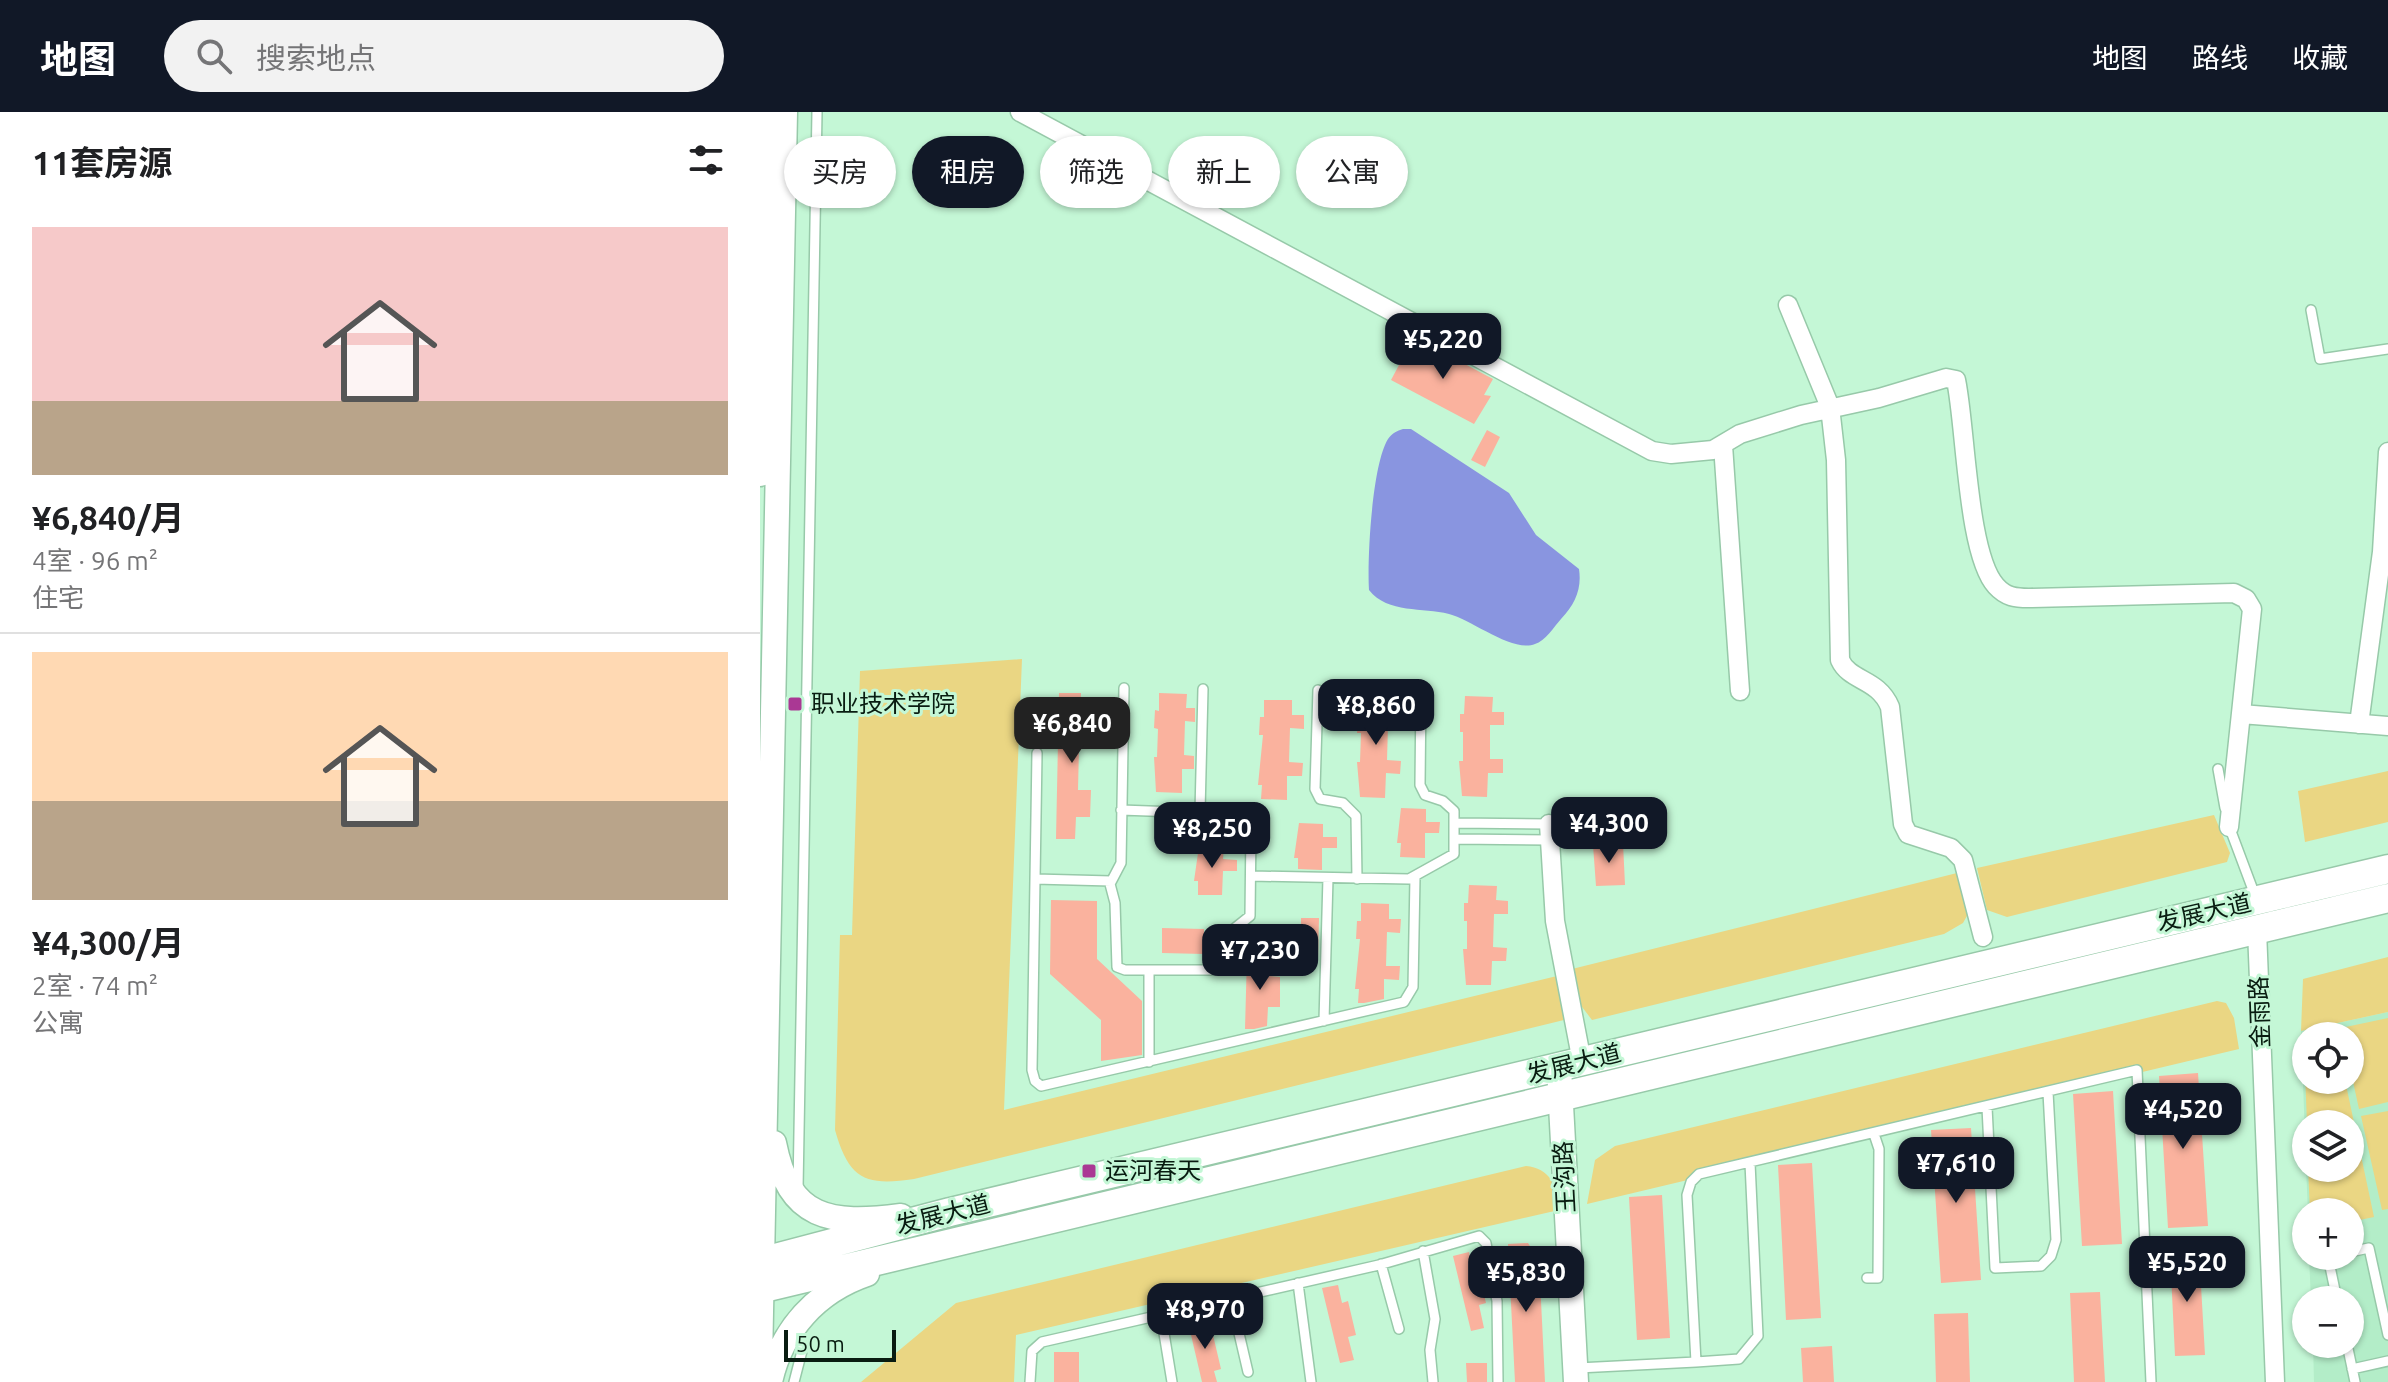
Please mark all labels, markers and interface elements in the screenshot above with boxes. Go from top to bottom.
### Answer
search box [164,20,724,92]
icon: search [192,34,236,78]
text: 地图 [40,38,116,80]
text: 搜索地点 [256,41,376,75]
text: 地图 [2092,42,2148,73]
text: 路线 [2192,42,2248,73]
text: 收藏 [2292,42,2348,73]
chip: 买房 [784,136,896,208]
chip: 租房 [912,136,1024,208]
chip: 筛选 [1040,136,1152,208]
chip: 新上 [1168,136,1280,208]
chip: 公寓 [1296,136,1408,208]
icon: filters [684,138,728,182]
text: 11套房源 [32,143,172,181]
icon: home [308,279,452,423]
pin: ¥5,220 [1378,313,1508,381]
text: ¥5,220 [1403,324,1483,353]
text: ¥6,840/月 [32,498,185,536]
text: 4室 · 96 m² [32,546,158,575]
text: 住宅 [32,583,84,612]
pin: ¥8,860 [1311,679,1441,747]
place label: 职业技术学院 [811,690,955,717]
text: ¥8,860 [1336,690,1416,719]
marker: 职业技术学院 [786,695,804,713]
pin: ¥6,840 [1007,697,1137,765]
icon: home [308,704,452,848]
text: ¥6,840 [1032,708,1112,737]
pin: ¥4,300 [1544,797,1674,865]
pin: ¥8,250 [1147,802,1277,870]
text: ¥4,300 [1569,808,1649,837]
text: ¥8,250 [1172,813,1252,842]
street label: 发展大道 [2154,889,2254,936]
text: ¥4,300/月 [32,923,185,961]
pin: ¥7,230 [1195,924,1325,992]
text: ¥7,230 [1220,935,1300,964]
text: 2室 · 74 m² [32,971,158,1000]
street label: 金雨路 [2245,976,2274,1048]
text: 公寓 [32,1008,84,1037]
map controls [2292,1022,2364,1358]
button: locate [2292,1022,2364,1094]
street label: 发展大道 [1524,1039,1624,1088]
pin: ¥4,520 [2118,1083,2248,1151]
text: ¥4,520 [2143,1094,2223,1123]
button: layers [2292,1110,2364,1182]
pin: ¥7,610 [1891,1137,2021,1205]
street label: 王沟路 [1549,1140,1580,1214]
text: ¥7,610 [1916,1148,1996,1177]
place label: 运河春天 [1105,1157,1201,1184]
marker: 运河春天 [1080,1162,1098,1180]
street label: 发展大道 [893,1190,993,1239]
button: + [2292,1198,2364,1270]
pin: ¥5,520 [2122,1236,2252,1304]
pin: ¥5,830 [1461,1246,1591,1314]
text: ¥5,520 [2147,1247,2227,1276]
text: ¥5,830 [1486,1257,1566,1286]
pin: ¥8,970 [1140,1283,1270,1351]
button: − [2292,1286,2364,1358]
text: ¥8,970 [1165,1294,1245,1323]
scale bar [784,1326,896,1362]
text: 50 m [796,1331,845,1356]

